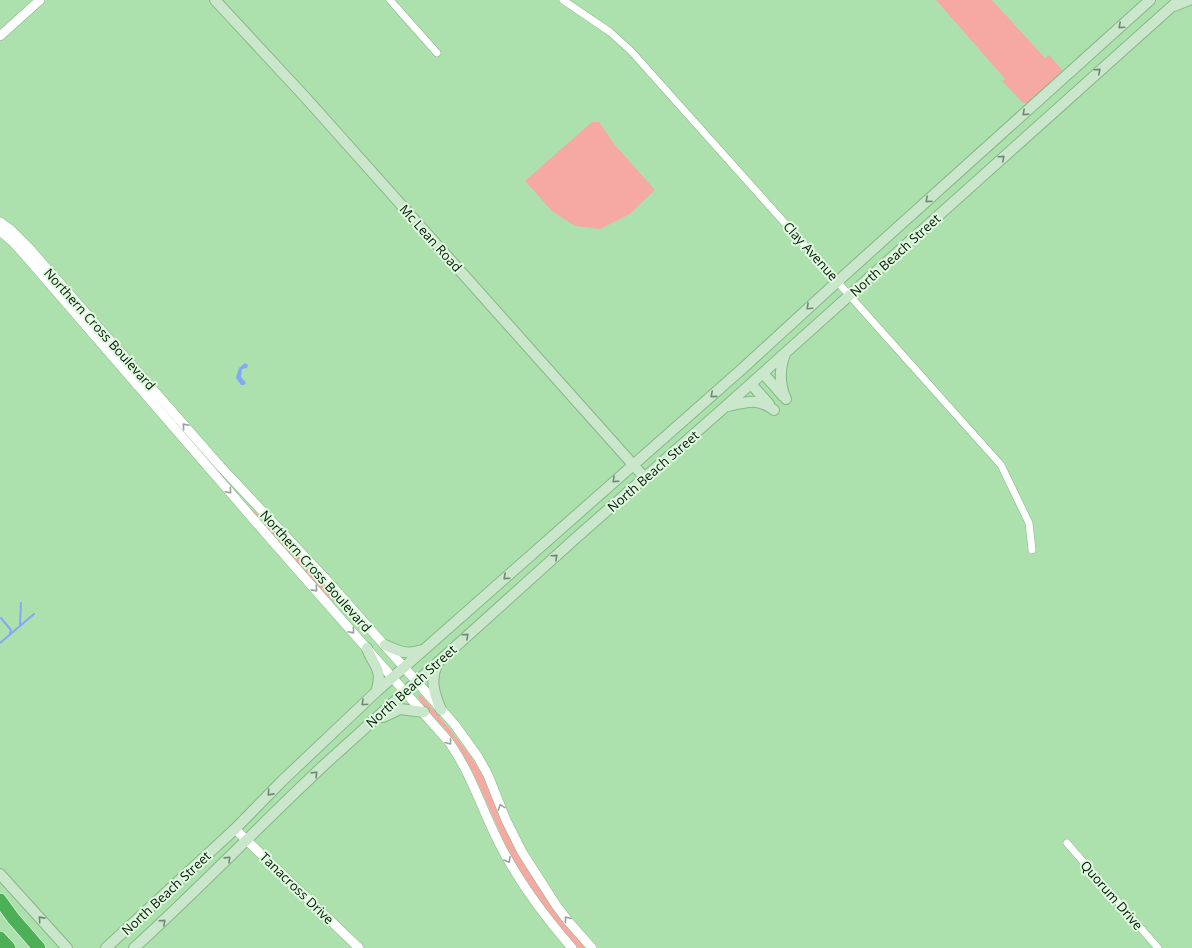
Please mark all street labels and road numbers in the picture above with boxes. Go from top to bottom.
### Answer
street label: Mc Lean Road [396,200,466,276]
street label: North Beach Street [846,209,944,300]
street label: Clay Avenue [780,218,842,284]
street label: Northern Cross Boulevard [40,264,160,394]
street label: North Beach Street [603,426,703,516]
street label: Northern Cross Boulevard [256,506,376,636]
street label: North Beach Street [362,640,460,731]
street label: North Beach Street [118,847,215,939]
street label: Tanacross Drive [256,848,338,928]
street label: Quorum Drive [1077,856,1147,934]

